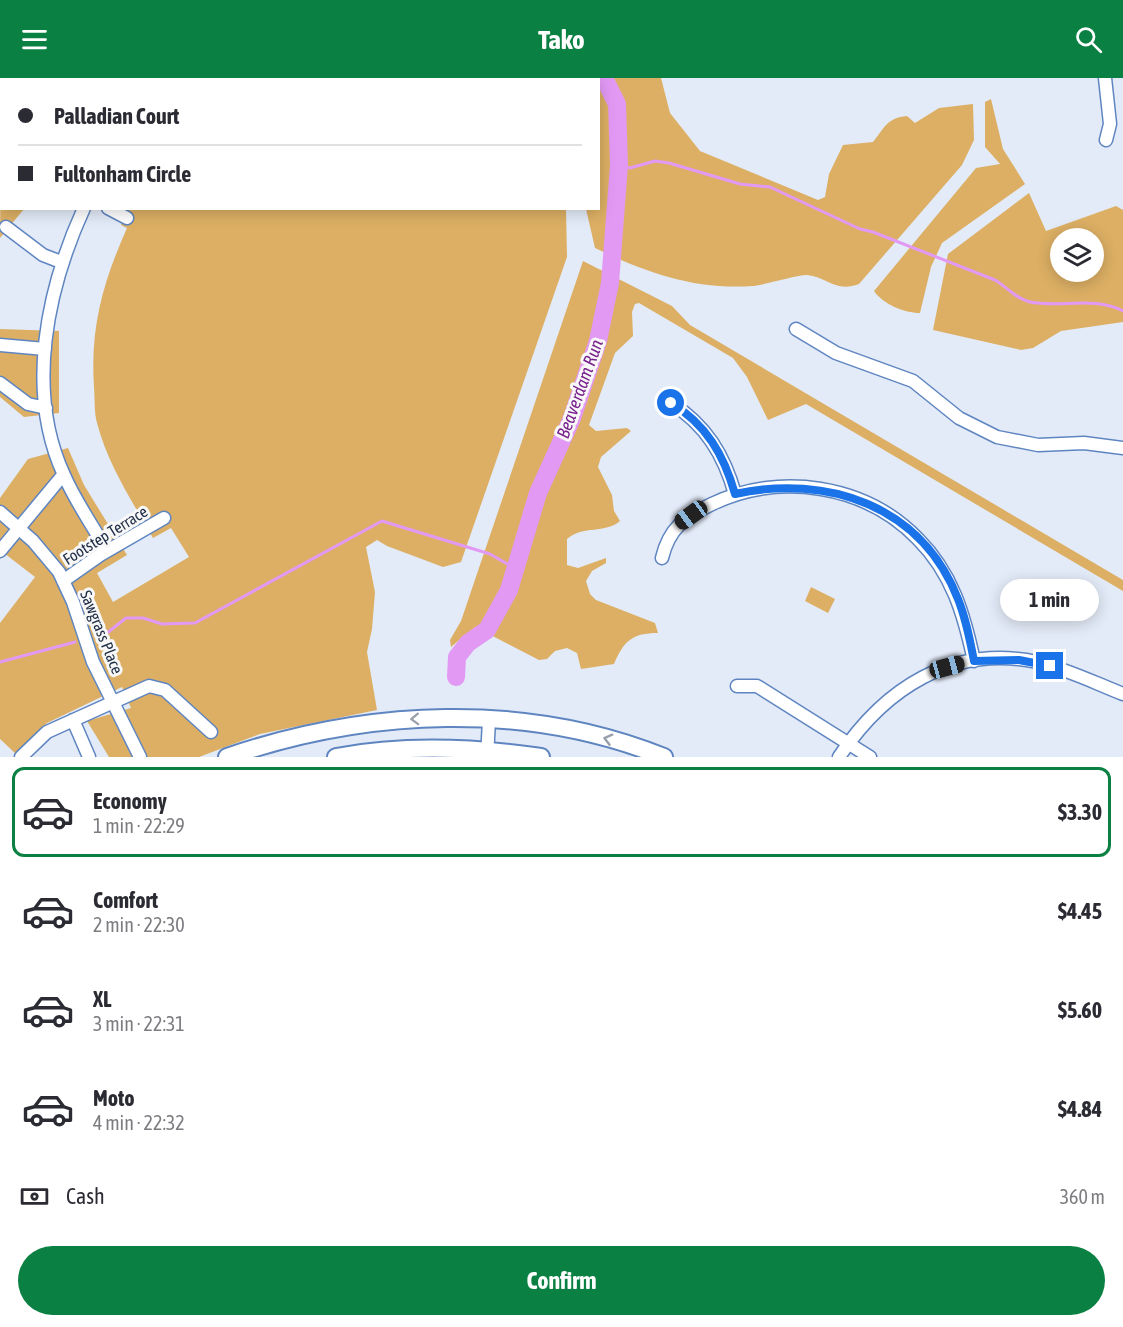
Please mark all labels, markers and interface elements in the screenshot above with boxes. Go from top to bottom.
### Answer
icon: menu [18,23,51,56]
icon: search [1072,23,1105,56]
text: Tako [538,24,585,55]
text: Palladian Court [54,103,179,129]
text: Fultonham Circle [54,161,191,187]
map controls [1050,228,1104,282]
button: layers [1050,228,1104,282]
water label: Beaverdam Run [552,336,607,441]
route start [657,389,684,416]
car [671,497,711,533]
street label: Footstep Terrace [60,502,151,569]
callout: 1 min [1000,579,1100,621]
street label: Sawgrass Place [76,588,127,677]
text: 1 min [1029,588,1070,611]
route end [1036,652,1063,679]
car [927,654,967,680]
one-way arrow [411,713,420,725]
one-way arrow [604,734,614,746]
icon: car [21,785,75,839]
text: Economy [93,788,167,814]
text: $3.30 [1058,799,1102,825]
text: 1 min · 22:29 [93,814,185,837]
icon: car [21,884,75,938]
text: Comfort [93,887,158,913]
text: $4.45 [1058,898,1102,924]
text: 2 min · 22:30 [93,913,185,936]
icon: car [21,983,75,1037]
text: XL [93,986,111,1012]
text: $5.60 [1058,997,1102,1023]
text: 3 min · 22:31 [93,1012,185,1035]
icon: car [21,1082,75,1136]
text: Moto [93,1085,135,1111]
text: $4.84 [1058,1096,1102,1122]
text: 4 min · 22:32 [93,1111,185,1134]
icon: cash [18,1180,51,1213]
text: Cash [66,1183,105,1209]
text: 360 m [1060,1185,1105,1208]
button: Confirm [18,1246,1105,1315]

